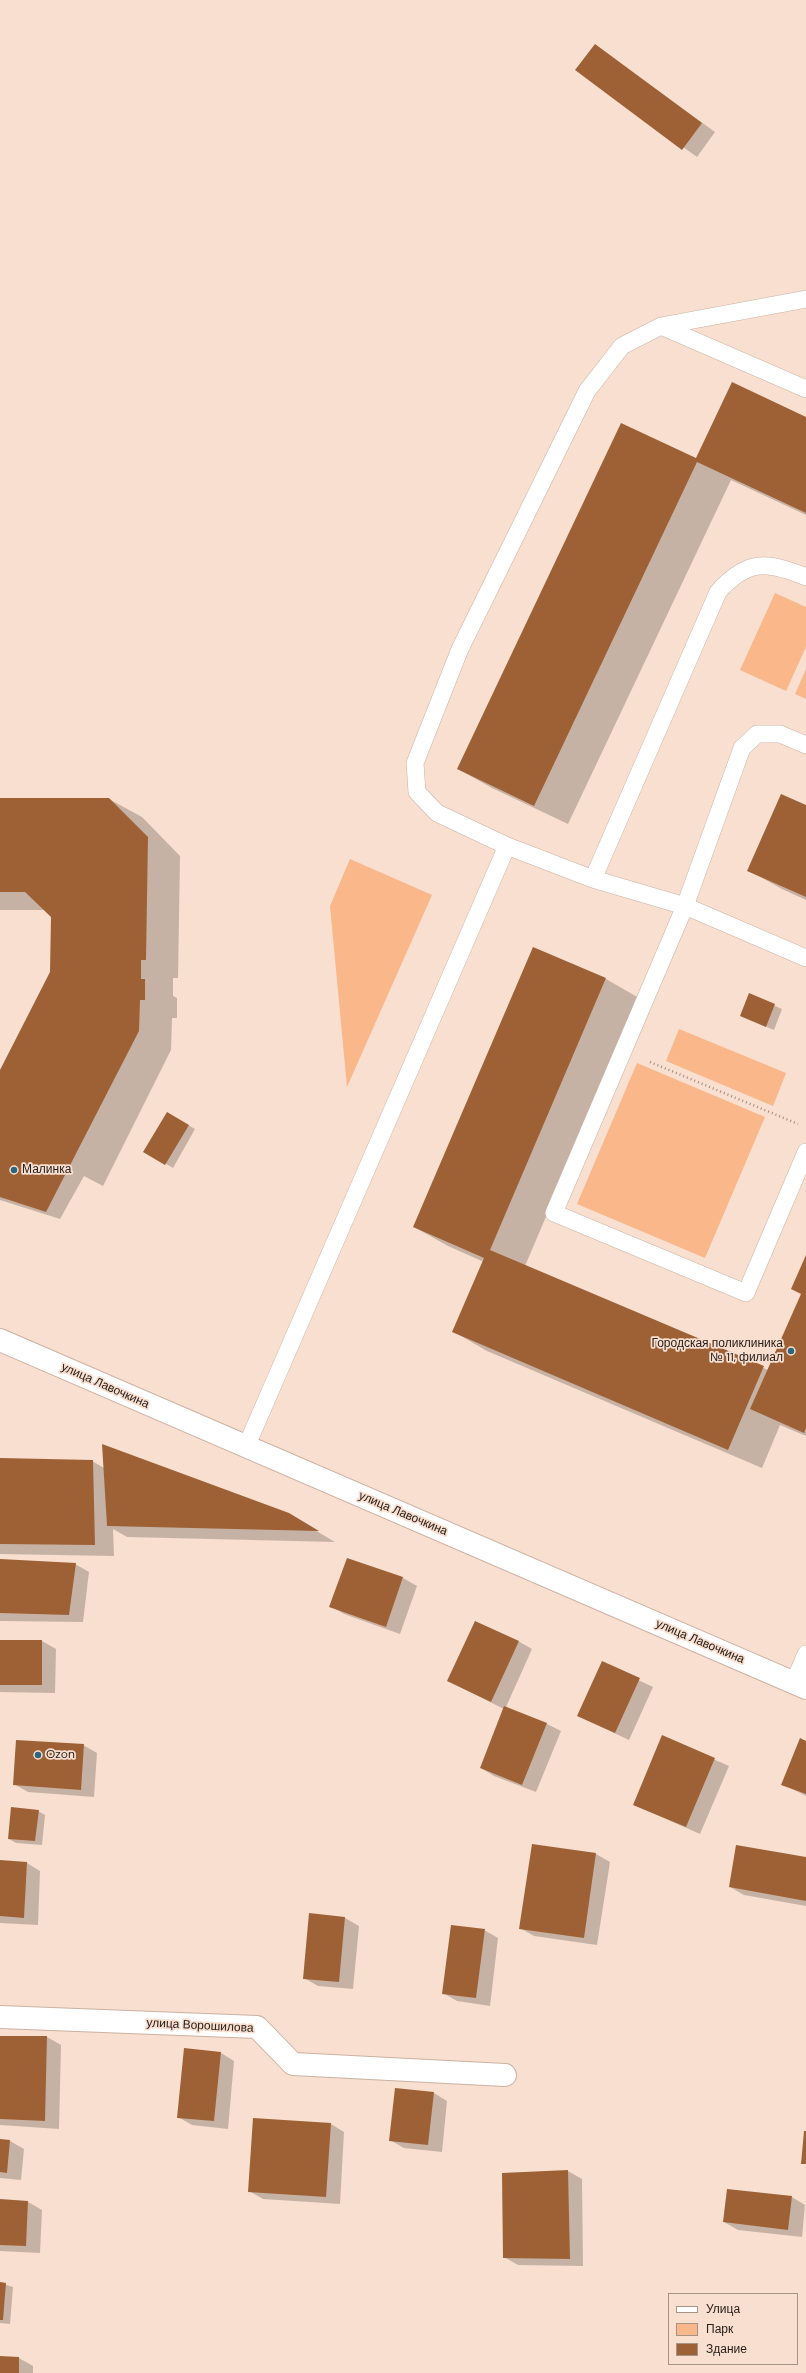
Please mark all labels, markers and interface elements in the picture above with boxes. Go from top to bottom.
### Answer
place label: Малинка [22,1163,71,1177]
marker: Малинка [9,1165,19,1175]
place label: Городская поликлиника № 11, филиал [651,1337,783,1365]
marker: Городская поликлиника № 11, филиал [786,1346,796,1356]
street label: улица Лавочкина [59,1360,151,1412]
street label: улица Лавочкина [357,1489,449,1539]
street label: улица Лавочкина [654,1617,746,1667]
place label: Ozon [46,1748,75,1762]
marker: Ozon [33,1750,43,1760]
street label: улица Ворошилова [146,2016,254,2036]
legend [668,2293,798,2365]
text: Улица [706,2301,740,2317]
text: Парк [706,2321,733,2337]
text: Здание [706,2341,747,2357]

